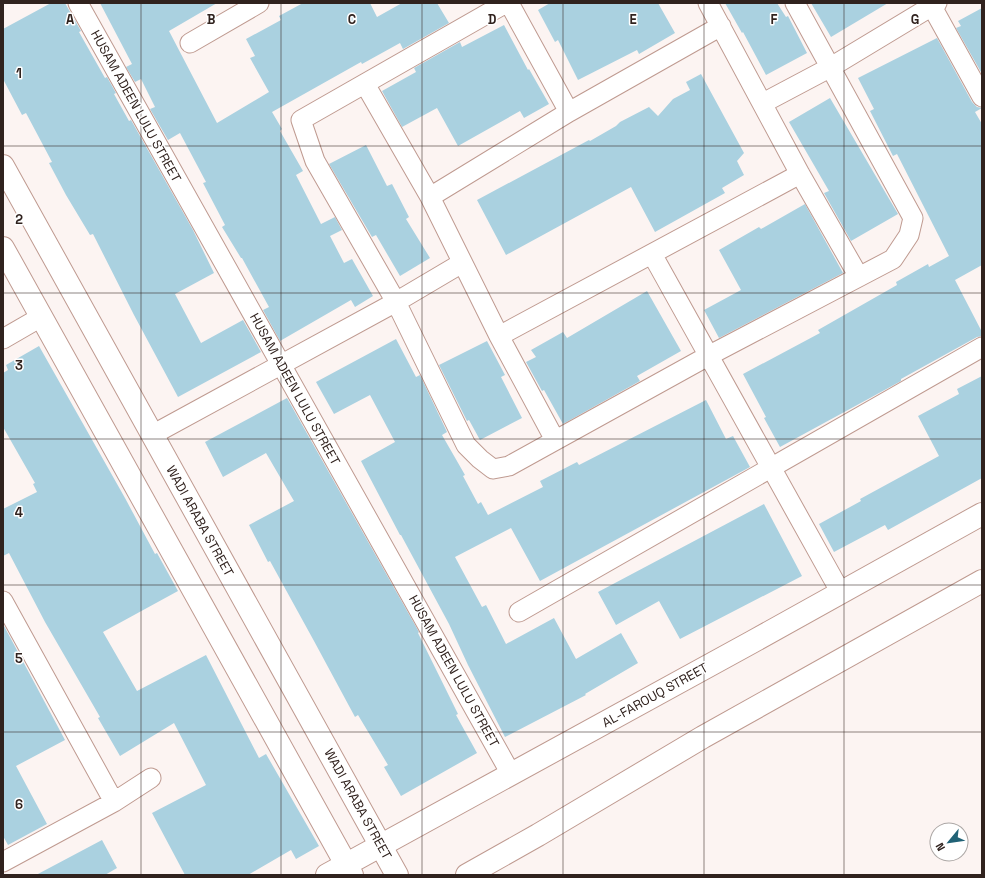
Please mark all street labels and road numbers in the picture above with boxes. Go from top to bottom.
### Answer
street label: HUSAM ADEEN LULU STREET [87,27,185,185]
street label: HUSAM ADEEN LULU STREET [246,310,344,468]
street label: WADI ARABA STREET [162,462,238,580]
street label: HUSAM ADEEN LULU STREET [405,592,503,750]
street label: AL-FAROUQ STREET [599,659,711,731]
street label: WADI ARABA STREET [320,745,396,863]

